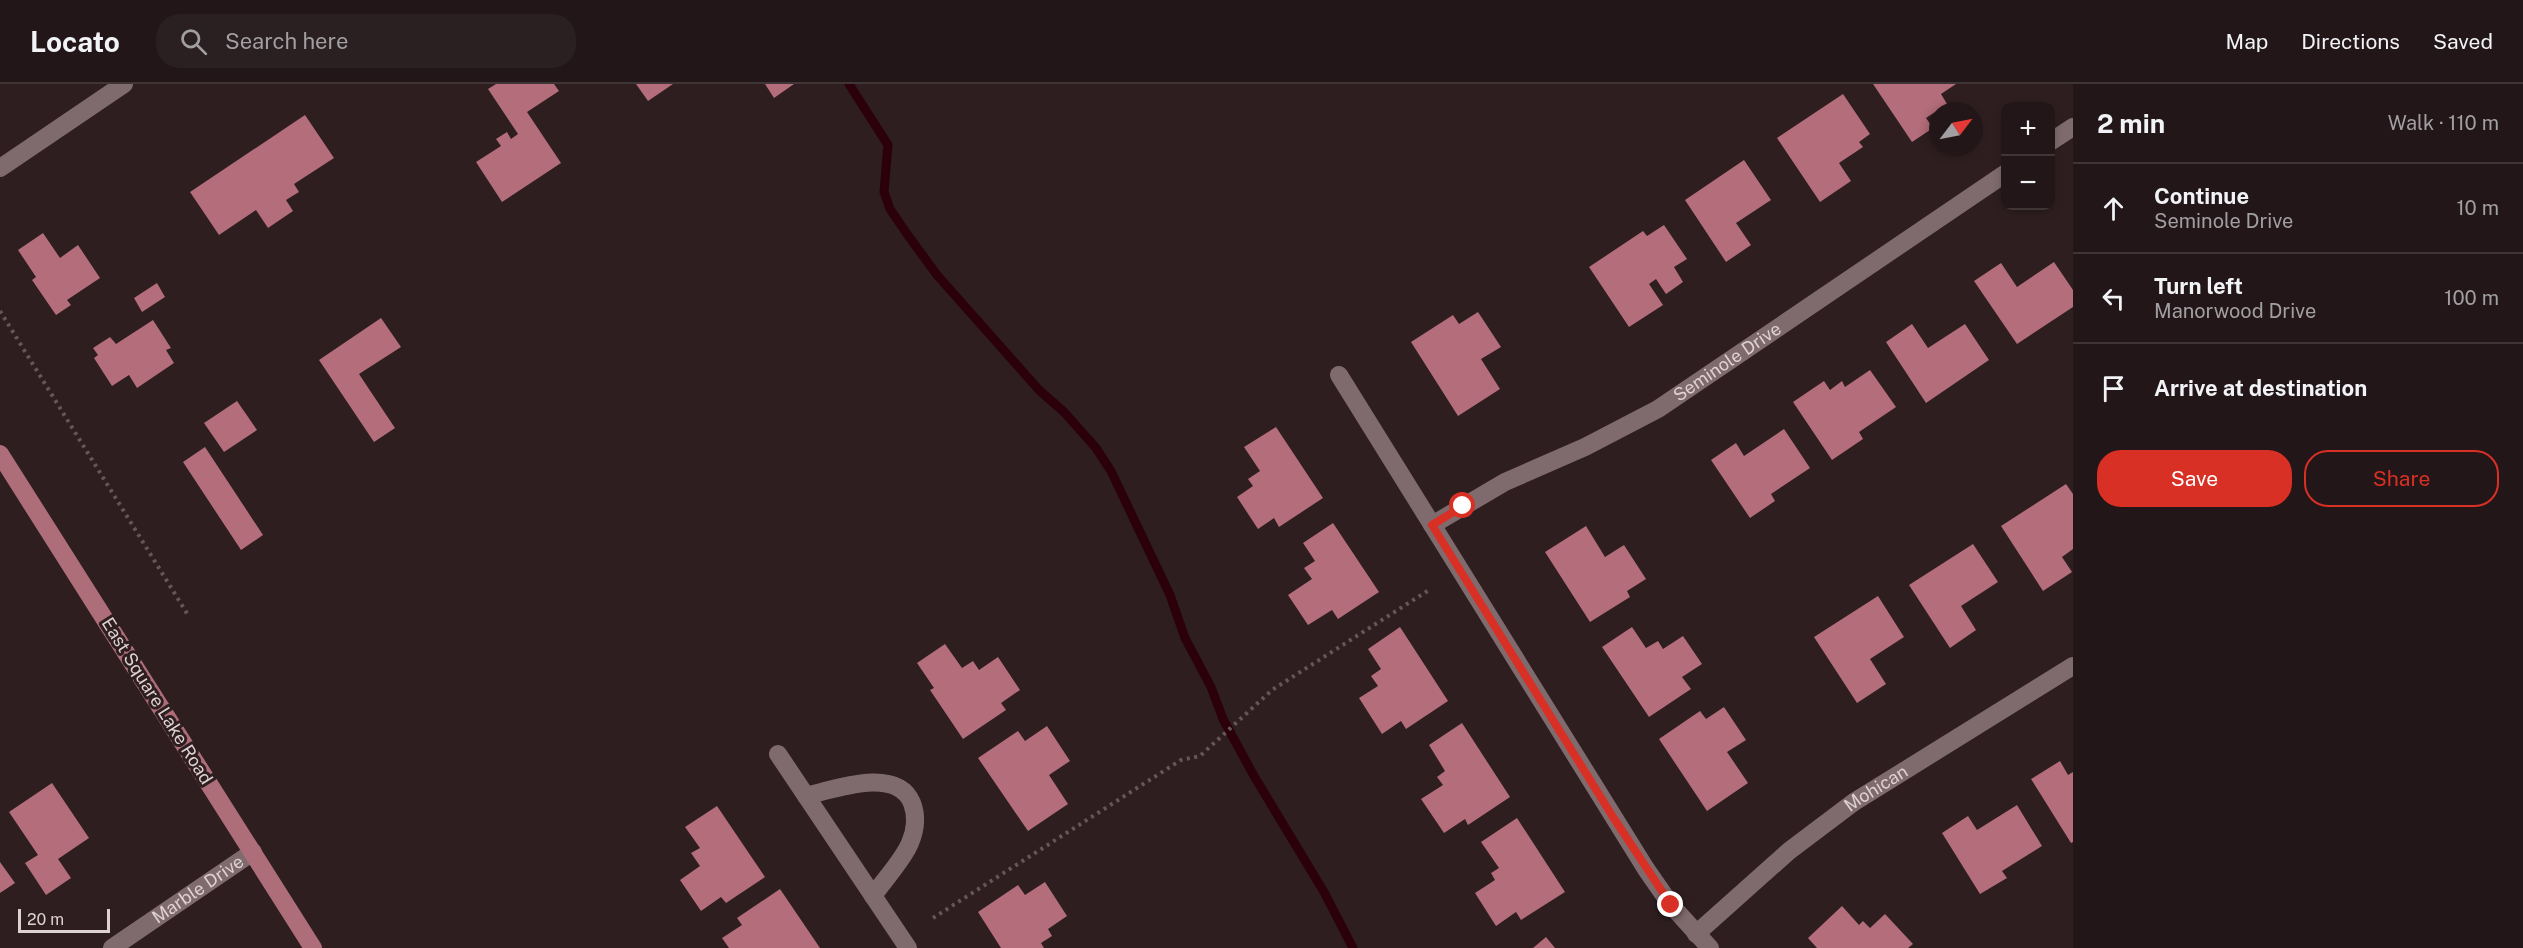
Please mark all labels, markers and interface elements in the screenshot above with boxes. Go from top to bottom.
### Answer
search box [156,14,576,68]
text: Locato [30,25,120,58]
icon: search [177,25,210,58]
text: Search here [225,28,348,54]
text: Map [2226,29,2268,54]
text: Directions [2301,29,2400,54]
text: Saved [2433,29,2493,54]
north arrow [1929,102,1983,156]
map controls [2001,102,2055,210]
button: + [2001,102,2055,156]
text: 2 min [2097,108,2165,139]
text: Walk · 110 m [2388,111,2499,135]
button: − [2001,156,2055,210]
text: Continue [2154,183,2249,209]
icon: ahead [2097,192,2130,225]
text: 10 m [2456,196,2499,220]
text: Seminole Drive [2154,209,2293,233]
text: Turn left [2154,273,2243,299]
icon: left [2097,282,2130,315]
text: 100 m [2444,286,2499,310]
text: Manorwood Drive [2154,299,2316,323]
street label: Seminole Drive [1669,318,1785,406]
icon: arrive [2097,372,2130,405]
text: Arrive at destination [2154,375,2367,401]
button: Save [2097,450,2292,507]
button: Share [2304,450,2499,507]
route start [1449,492,1475,518]
street label: East Square Lake Road [98,614,217,788]
street label: Mohican [1840,760,1911,816]
street label: Marble Drive [148,850,248,928]
route end [1657,891,1683,917]
scale bar [18,906,110,934]
text: 20 m [27,910,64,929]

